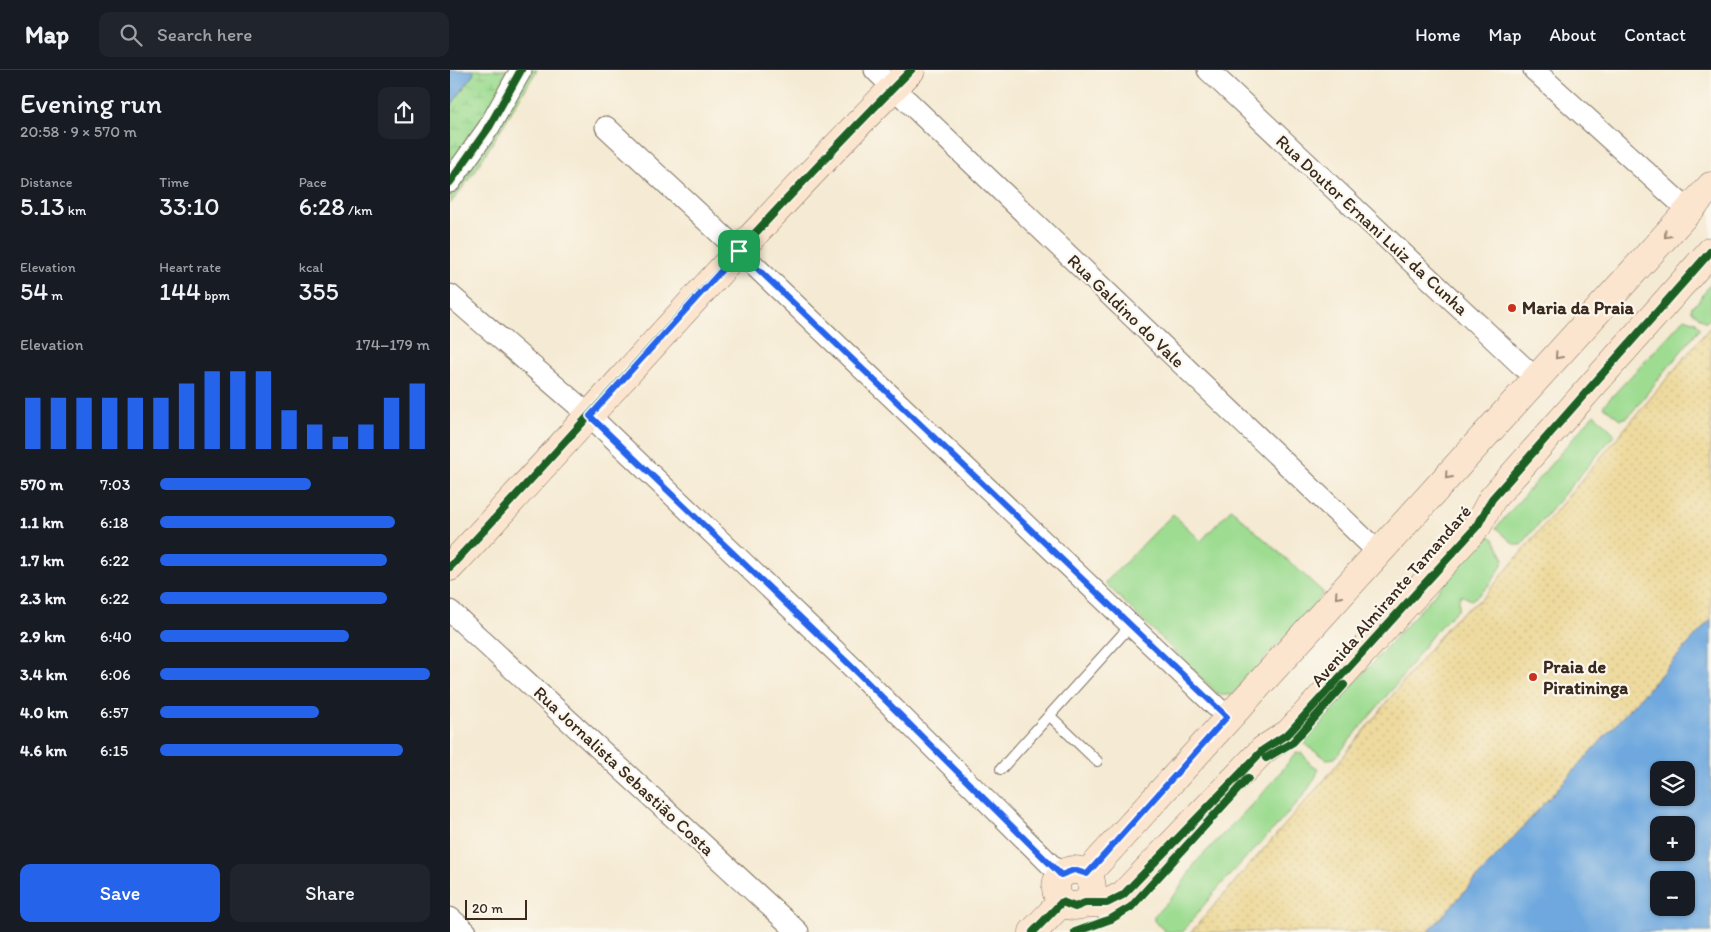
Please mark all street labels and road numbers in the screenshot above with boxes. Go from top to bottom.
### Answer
street label: Rua Doutor Ernani Luiz da Cunha [1271,130,1473,320]
street label: Rua Galdino do Vale [1063,250,1189,372]
street label: Avenida Almirante Tamandaré [1306,501,1476,691]
street label: Rua Jornalista Sebastião Costa [529,682,719,861]

